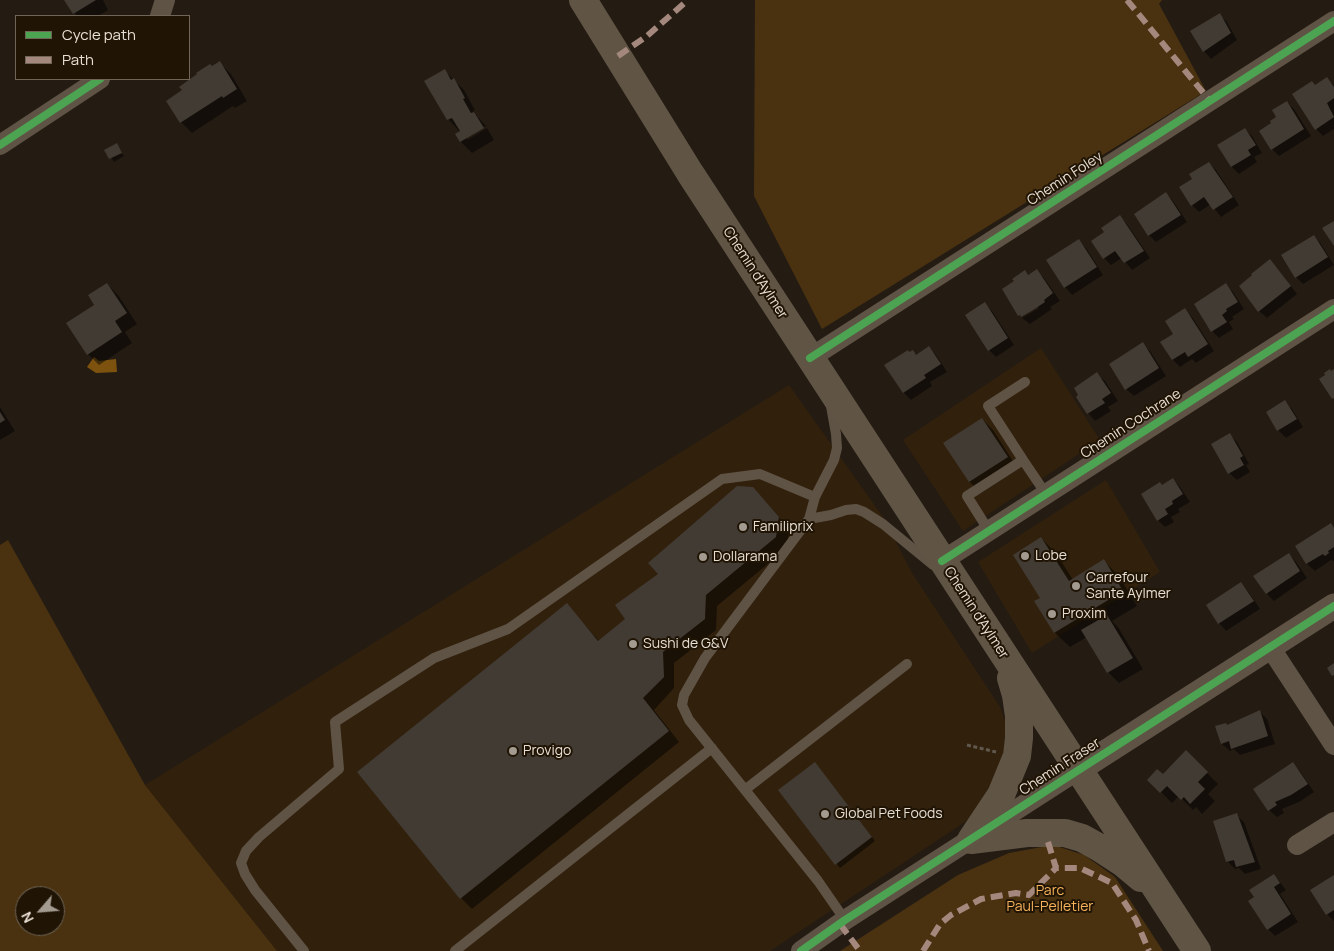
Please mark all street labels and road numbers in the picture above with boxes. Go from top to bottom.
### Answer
street label: Chemin Foley [1024,148,1106,210]
street label: Chemin d'Aylmer [719,224,791,322]
street label: Chemin Cochrane [1078,385,1184,463]
street label: Chemin d'Aylmer [940,564,1012,662]
street label: Chemin Fraser [1017,735,1103,799]

